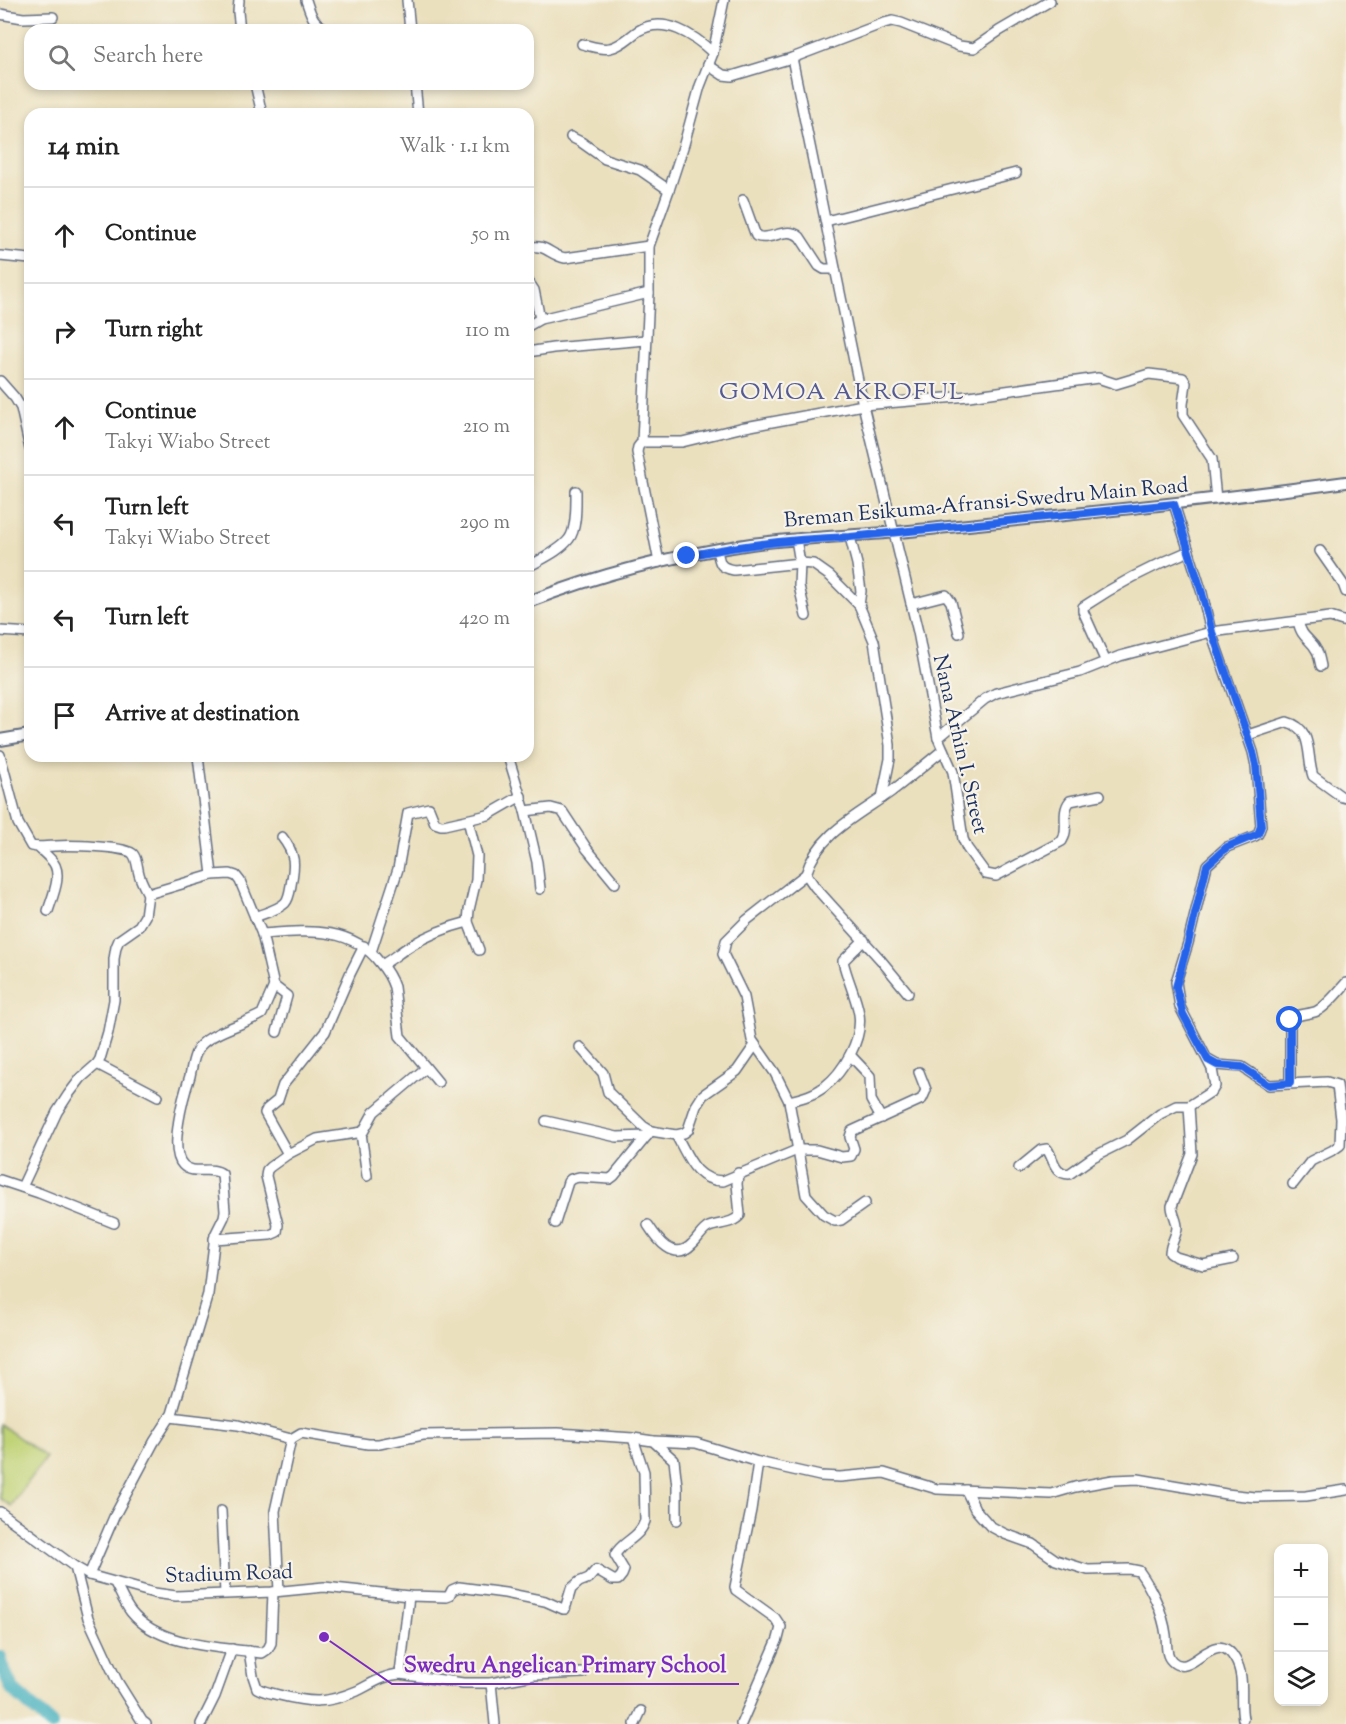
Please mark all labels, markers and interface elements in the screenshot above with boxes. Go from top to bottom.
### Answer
search box [24,24,534,90]
icon: search [45,41,78,74]
text: Search here [93,41,203,73]
text: 14 min [48,129,120,166]
text: Walk · 1.1 km [399,133,510,162]
icon: ahead [48,219,81,252]
text: Continue [105,219,196,251]
text: 50 m [472,221,510,250]
icon: right [48,315,81,348]
text: Turn right [105,315,202,347]
text: 110 m [465,317,510,346]
district label: GOMOA AKROFUL [719,376,965,410]
text: Continue [105,397,196,429]
icon: ahead [48,411,81,444]
text: 210 m [463,413,510,442]
text: Takyi Wiabo Street [105,429,270,458]
street label: Breman Esikuma-Afransi-Swedru Main Road [783,471,1190,537]
text: Turn left [105,493,188,525]
icon: left [48,507,81,540]
text: 290 m [460,509,510,538]
text: Takyi Wiabo Street [105,525,270,554]
route end [673,542,699,568]
icon: left [48,603,81,636]
text: Turn left [105,603,188,635]
text: 420 m [459,605,510,634]
street label: Nana Arhin I. Street [924,652,994,837]
icon: arrive [48,699,81,732]
text: Arrive at destination [105,699,300,731]
route start [1276,1006,1302,1032]
map controls [1274,1544,1328,1706]
button: + [1274,1544,1328,1598]
street label: Stadium Road [165,1558,294,1592]
button: − [1274,1598,1328,1652]
callout: Swedru Angelican Primary School [392,1644,739,1684]
text: Swedru Angelican Primary School [404,1651,727,1683]
button: layers [1274,1652,1328,1706]

